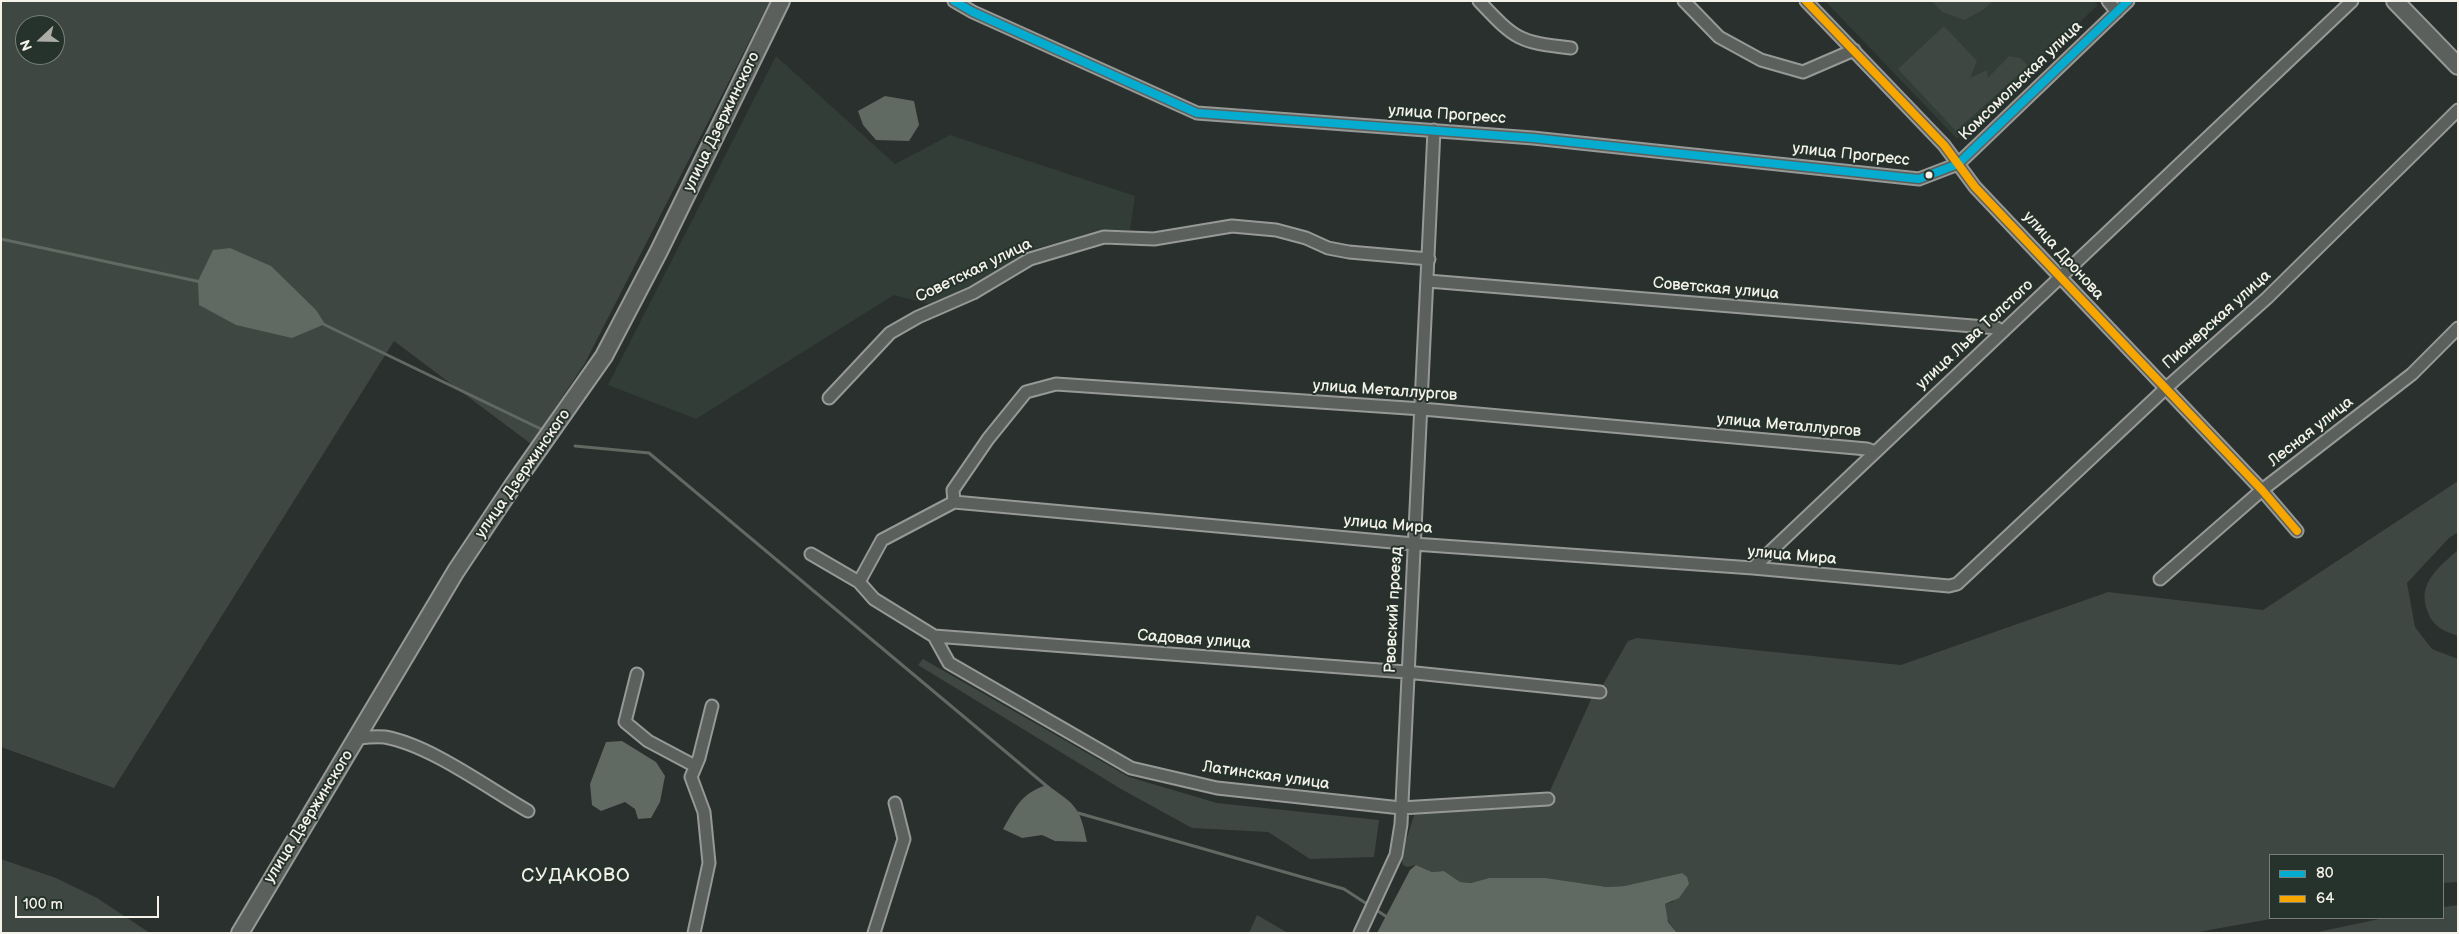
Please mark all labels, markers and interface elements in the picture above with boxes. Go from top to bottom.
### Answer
north arrow [15,15,65,65]
street label: Комсомольская улица [1955,17,2087,145]
text: N [17,37,36,53]
street label: улица Дзержинского [680,49,764,195]
street label: улица Прогресс [1388,101,1506,129]
street label: улица Прогресс [1791,139,1911,171]
unlabelled marker [1924,170,1934,180]
street label: улица Дронова [2018,208,2108,304]
street label: Советская улица [913,235,1035,307]
street label: Пионерская улица [2159,266,2275,374]
street label: Советская улица [1652,274,1780,304]
street label: улица Льва Толстого [1913,276,2037,394]
street label: улица Металлургов [1312,376,1458,406]
street label: Лесная улица [2265,393,2357,471]
street label: улица Дзержинского [471,406,575,542]
street label: улица Металлургов [1716,410,1862,442]
street label: улица Мира [1343,512,1433,538]
street label: улица Мира [1747,543,1837,569]
street label: Рвовский проезд [1381,546,1407,674]
street label: Садовая улица [1137,626,1251,654]
street label: улица Дзержинского [260,747,358,887]
street label: Латинская улица [1201,758,1331,794]
legend [2269,854,2444,919]
text: 80 [2316,864,2334,883]
district label: СУДАКОВО [520,865,632,887]
scale bar [18,886,161,918]
text: 64 [2316,889,2334,908]
text: 100 m [23,895,63,914]

